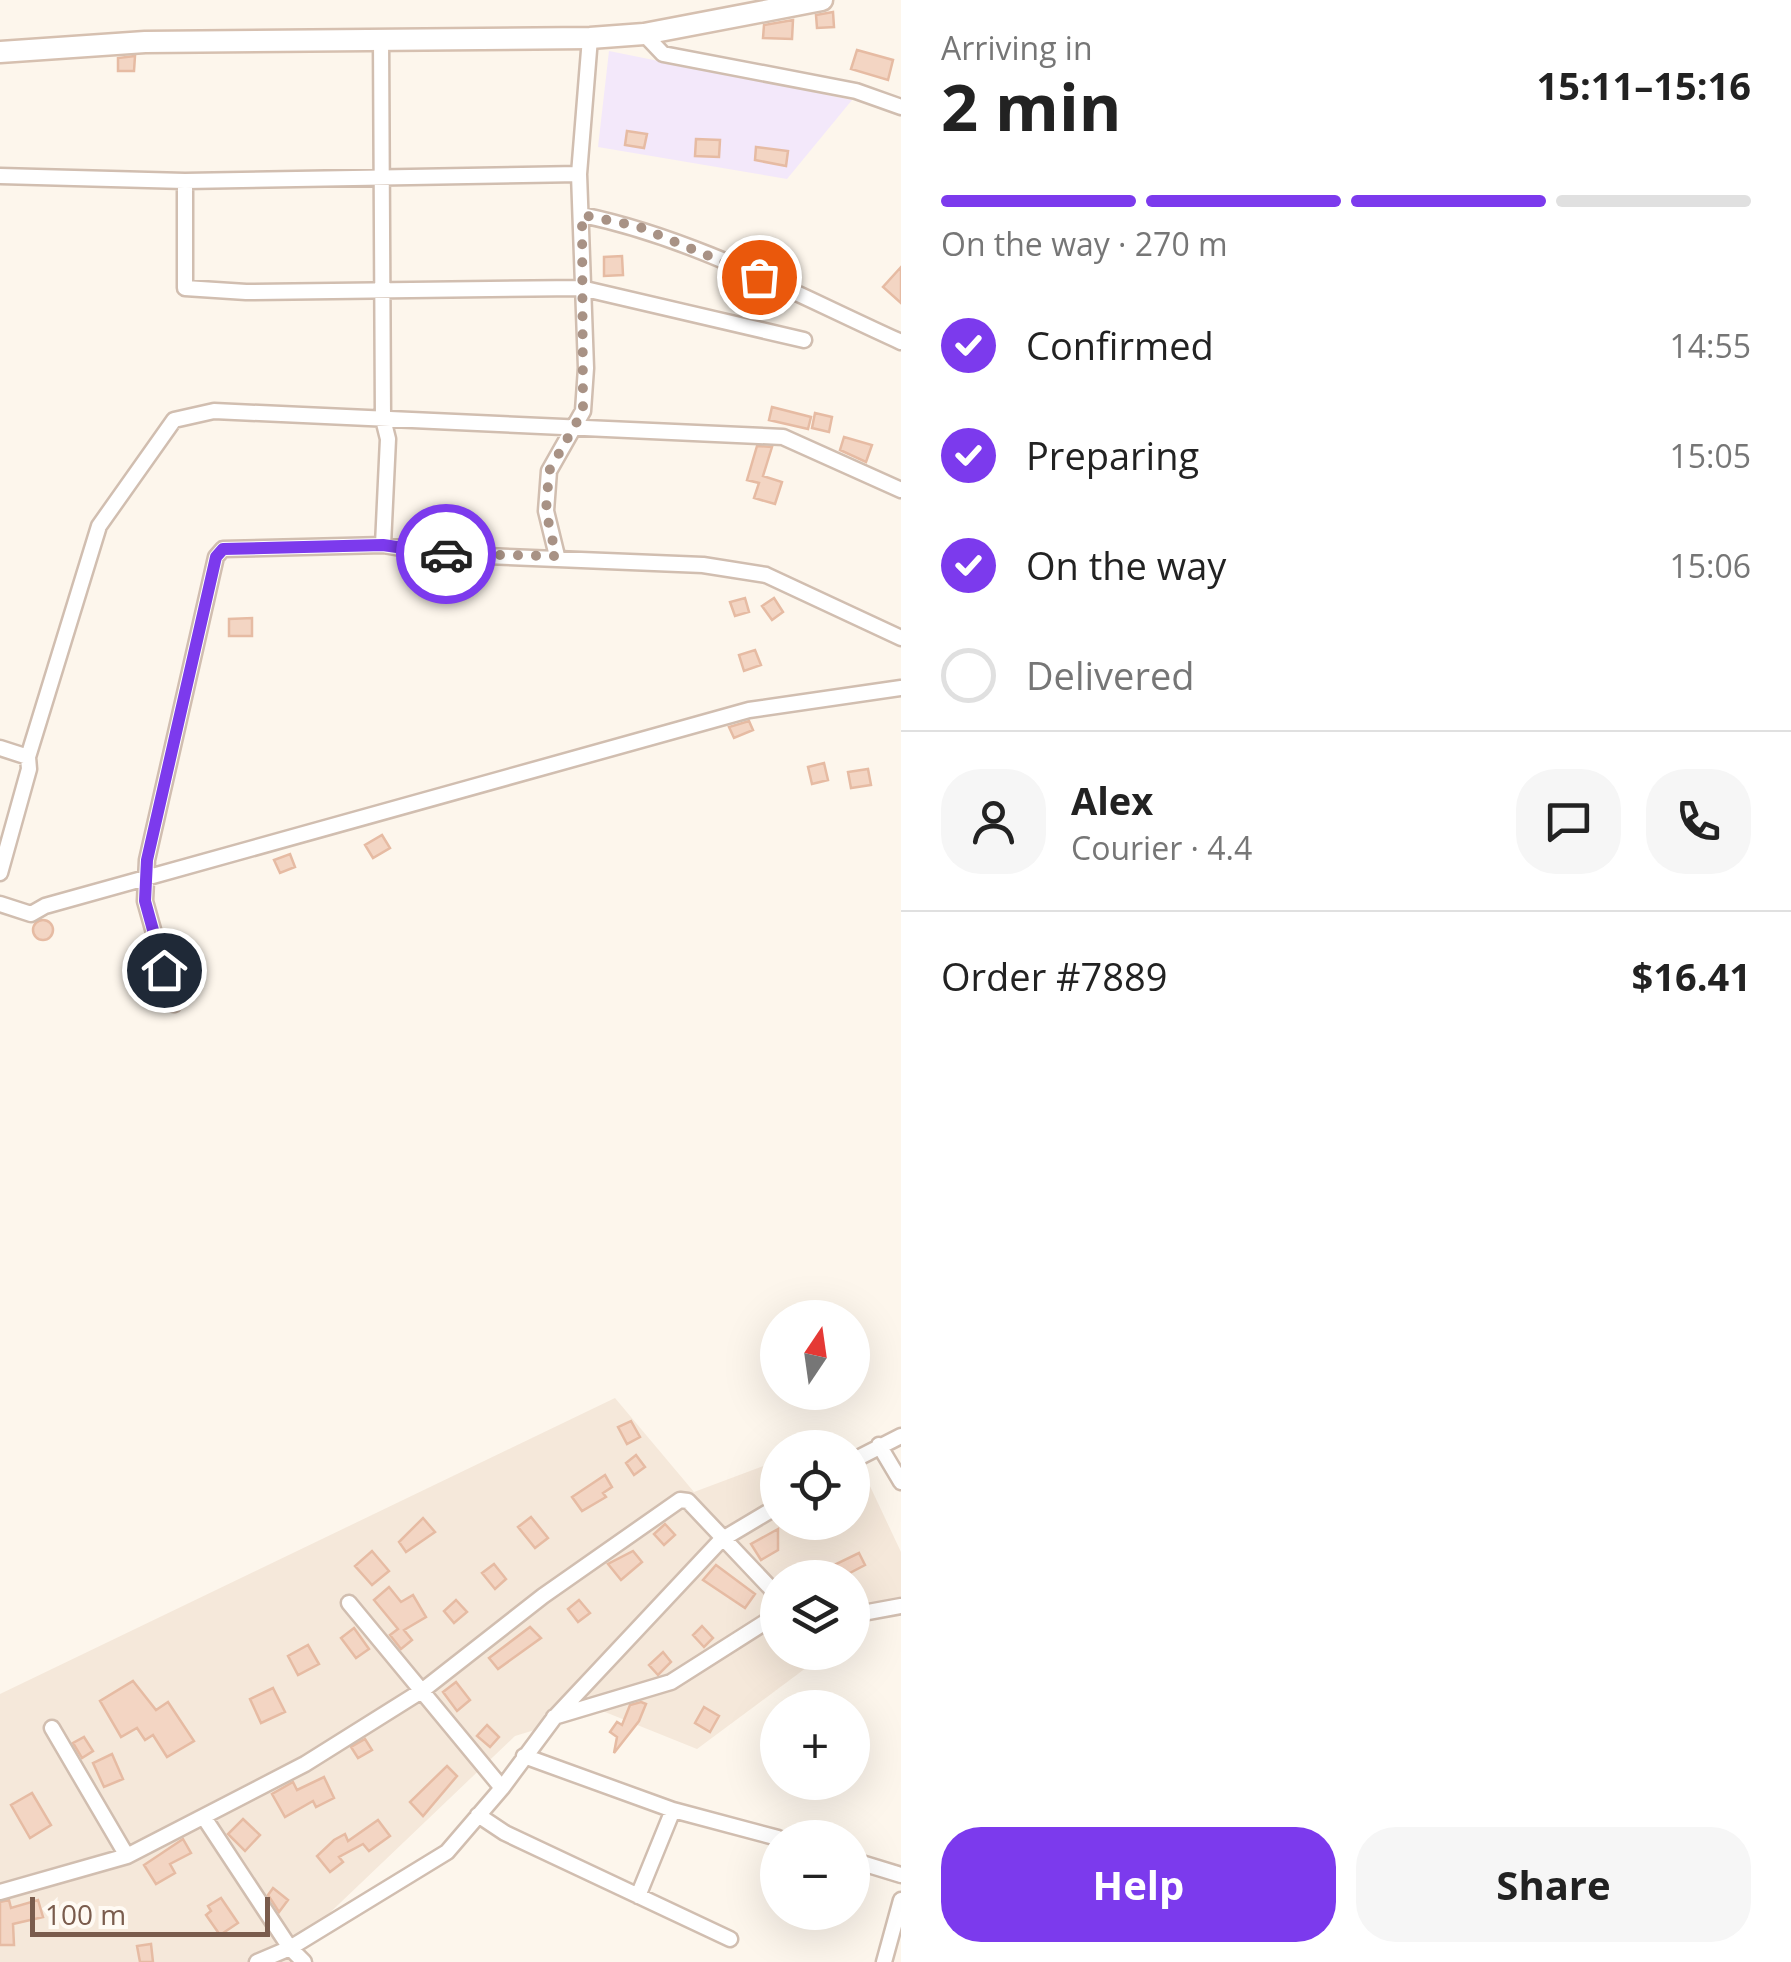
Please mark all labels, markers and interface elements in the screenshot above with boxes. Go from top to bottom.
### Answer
text: Arriving in [941,26,1093,69]
text: 15:11–15:16 [1537,59,1751,111]
text: 2 min [941,62,1121,150]
text: On the way · 270 m [941,222,1228,265]
pin [717,235,802,320]
icon: bag [732,250,787,305]
icon: check [941,318,996,373]
text: Confirmed [1026,319,1214,371]
text: 14:55 [1669,324,1751,367]
icon: check [941,428,996,483]
text: Preparing [1026,429,1199,481]
text: 15:05 [1669,434,1751,477]
courier [396,504,496,604]
icon: car [419,527,474,582]
icon: check [941,538,996,593]
text: On the way [1026,539,1226,591]
text: 15:06 [1669,544,1751,587]
text: Delivered [1026,649,1195,701]
button: person [941,769,1046,874]
button: chat [1516,769,1621,874]
button: phone [1646,769,1751,874]
text: Alex [1071,774,1153,826]
text: Courier · 4.4 [1071,826,1252,869]
pin [122,928,207,1013]
icon: home [137,943,192,998]
text: Order #7889 [941,950,1168,1002]
text: $16.41 [1632,950,1751,1002]
north arrow [760,1300,870,1410]
map controls [760,1300,870,1930]
button: locate [760,1430,870,1540]
button: layers [760,1560,870,1670]
button: + [760,1690,870,1800]
button: − [760,1820,870,1930]
button: Help [941,1827,1336,1942]
button: Share [1356,1827,1751,1942]
scale bar [30,1892,270,1936]
text: 100 m [45,1895,126,1933]

